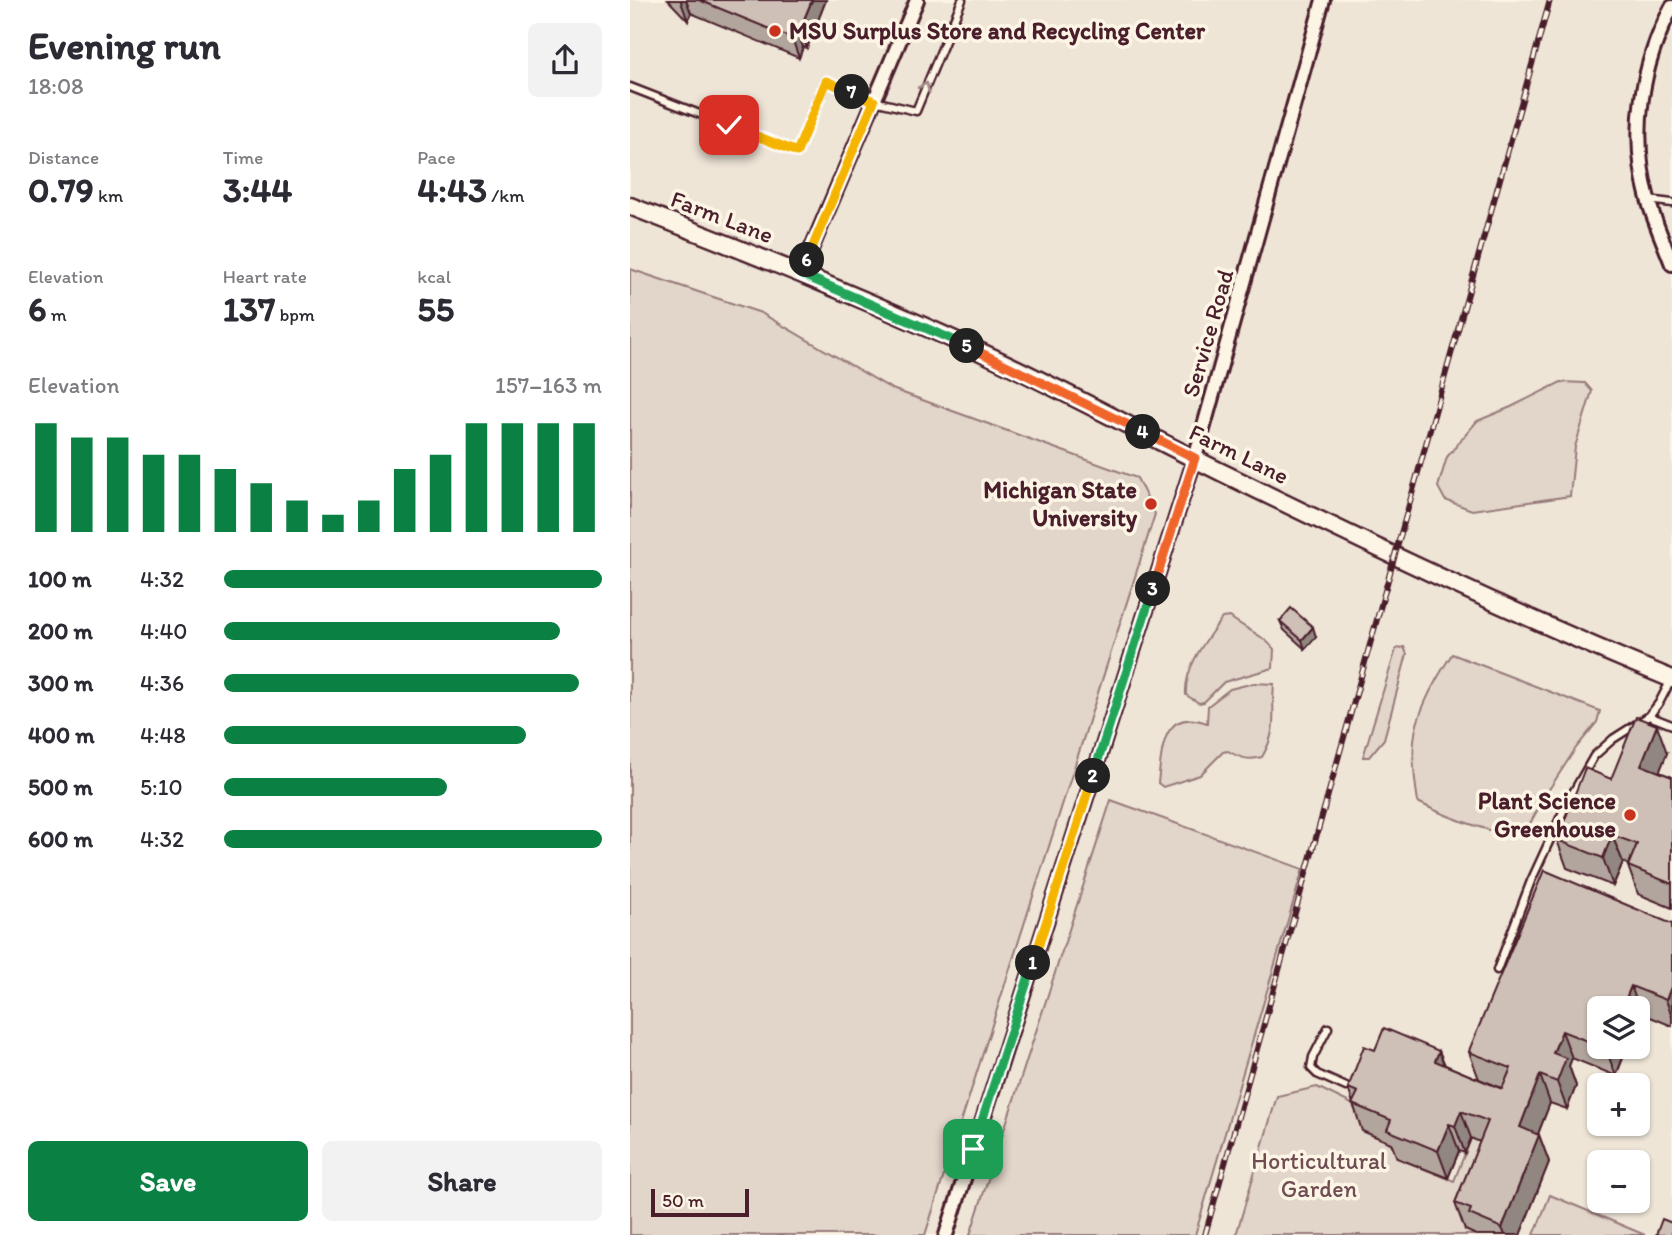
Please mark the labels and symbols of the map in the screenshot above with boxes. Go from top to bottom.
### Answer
place label: MSU Surplus Store and Recycling Center [789,16,1206,46]
marker: MSU Surplus Store and Recycling Center [767,23,783,39]
pin: 7 [834,74,870,110]
one-way arrow [917,82,931,94]
pin [699,95,759,155]
street label: Farm Lane [667,184,777,249]
pin: 6 [790,243,824,278]
street label: Service Road [1175,266,1240,400]
pin: 5 [950,328,984,364]
pin: 4 [1126,414,1160,450]
street label: Farm Lane [1185,417,1294,490]
place label: Michigan State University [983,475,1138,533]
marker: Michigan State University [1143,496,1159,512]
pin: 3 [1135,572,1170,606]
pin: 2 [1076,758,1110,794]
place label: Plant Science Greenhouse [1478,786,1616,843]
marker: Plant Science Greenhouse [1622,807,1638,823]
pin: 1 [1016,946,1050,981]
pin [943,1119,1003,1179]
park label: Horticultural Garden [1251,1146,1387,1203]
scale bar [651,1186,749,1218]

